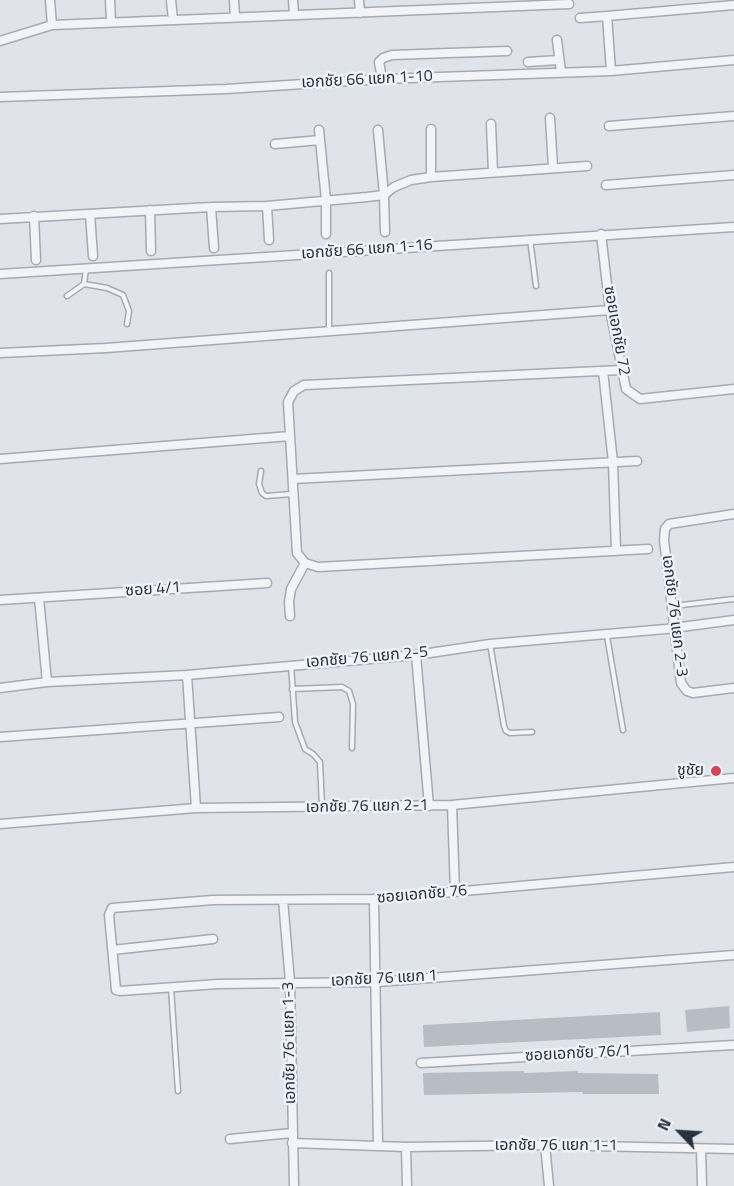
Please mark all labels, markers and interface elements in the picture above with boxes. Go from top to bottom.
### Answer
street label: เอกชัย 66 แยก 1-10 [301,67,433,93]
street label: เอกชัย 66 แยก 1-16 [301,236,433,264]
street label: ซอยเอกชัย 72 [599,285,633,377]
street label: เอกชัย 76 แยก 2-3 [657,554,691,678]
street label: ซอย 4/1 [125,578,181,602]
street label: เอกชัย 76 แยก 2-5 [305,643,429,673]
place label: ชูชัย [677,761,704,781]
marker: ชูชัย [709,764,723,778]
street label: เอกชัย 76 แยก 2-1 [305,796,429,818]
street label: ซอยเอกชัย 76 [376,881,468,909]
street label: เอกชัย 76 แยก 1 [330,967,438,991]
street label: เอกชัย 76 แยก 1-3 [279,981,301,1105]
street label: ซอยเอกชัย 76/1 [524,1042,632,1066]
north arrow [650,1102,710,1162]
text: N [650,1114,677,1134]
street label: เอกชัย 76 แยก 1-1 [495,1136,617,1156]

